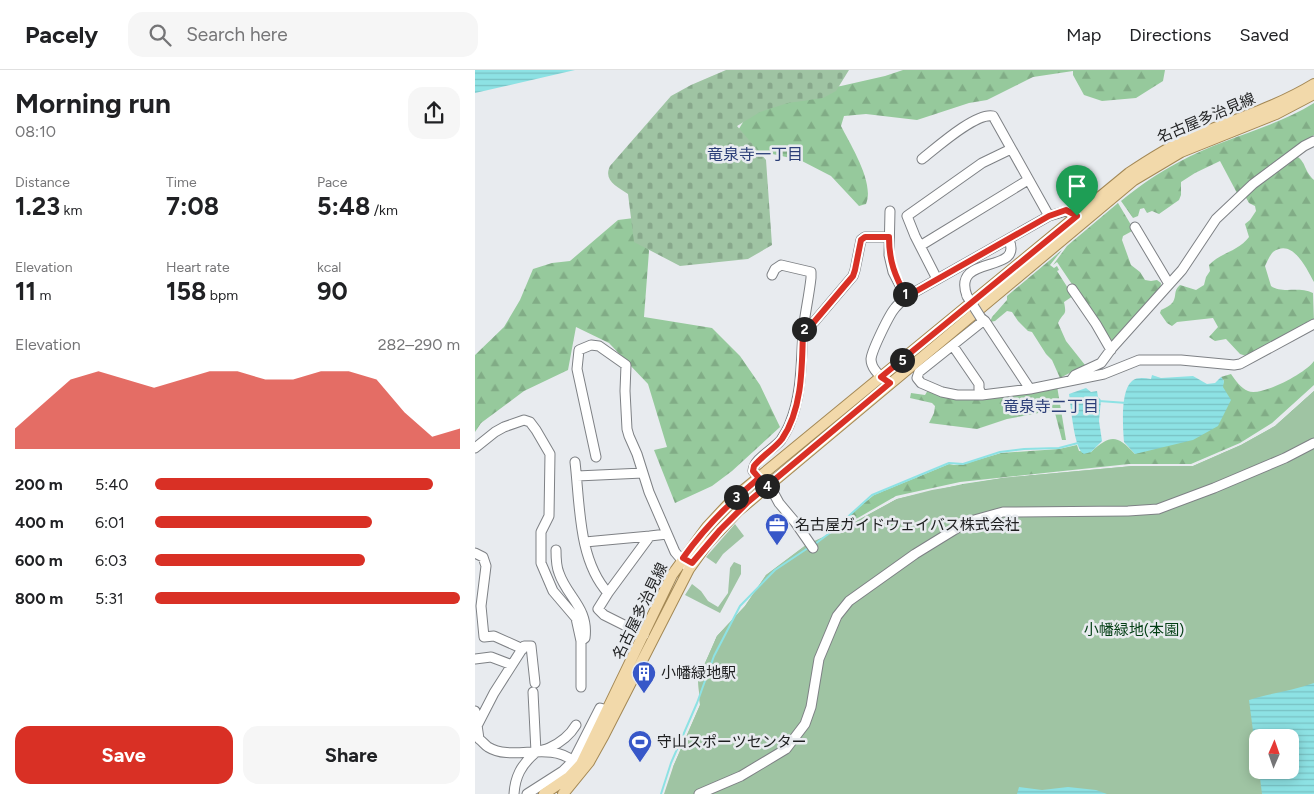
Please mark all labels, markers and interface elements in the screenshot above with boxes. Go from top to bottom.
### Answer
search box [128,12,478,57]
text: Pacely [25,20,98,49]
icon: search [146,21,174,49]
text: Search here [186,23,288,46]
text: Map [1066,24,1101,46]
text: Directions [1129,24,1211,46]
text: Saved [1239,24,1289,46]
text: Morning run [15,86,171,120]
button: share [408,87,460,139]
street label: 名古屋多治見線 [1154,89,1258,147]
text: 08:10 [15,122,56,141]
district label: 竜泉寺一丁目 [707,145,803,164]
pin [1056,165,1098,216]
icon: arrive [1063,172,1091,200]
text: Distance [15,174,70,191]
text: Time [166,174,197,191]
text: Pace [317,174,347,191]
text: 1.23 [15,191,60,221]
text: 7:08 [166,191,219,221]
text: 5:48 [317,191,370,221]
text: km [60,202,82,219]
text: /km [370,202,398,219]
text: Elevation [15,259,73,276]
text: Heart rate [166,259,230,276]
text: kcal [317,259,341,276]
text: 11 [15,276,36,306]
text: 158 [166,276,206,306]
text: 90 [317,276,348,306]
pin: 1 [893,282,917,306]
text: 1 [903,286,908,303]
text: m [36,287,51,304]
text: bpm [206,287,238,304]
pin: 2 [791,316,817,342]
text: 2 [800,321,809,338]
text: Elevation [15,335,81,354]
text: 282–290 m [378,335,460,354]
pin: 5 [889,348,915,372]
text: 5 [898,352,907,369]
district label: 竜泉寺二丁目 [1003,397,1099,416]
pin: 4 [755,474,779,498]
text: 200 m [15,475,63,494]
text: 5:40 [95,475,128,494]
text: 4 [763,478,772,495]
pin: 3 [723,484,749,510]
text: 3 [733,489,740,506]
office icon: 名古屋ガイドウェイバス株式会社 [764,512,790,546]
text: 400 m [15,513,64,532]
text: 6:01 [95,513,125,532]
place label: 名古屋ガイドウェイバス株式会社 [795,516,1020,534]
text: 600 m [15,551,63,570]
text: 6:03 [95,551,127,570]
street label: 名古屋多治見線 [609,560,671,662]
text: 800 m [15,589,63,608]
text: 5:31 [95,589,124,608]
park label: 小幡緑地(本園) [1084,621,1184,639]
building icon: 小幡緑地駅 [631,660,657,694]
place label: 小幡緑地駅 [661,664,736,682]
button: Save [15,726,233,784]
button: Share [243,726,460,784]
sports icon: 守山スポーツセンター [627,729,653,763]
north arrow [1249,729,1299,779]
map controls [1249,729,1299,779]
place label: 守山スポーツセンター [657,733,807,751]

